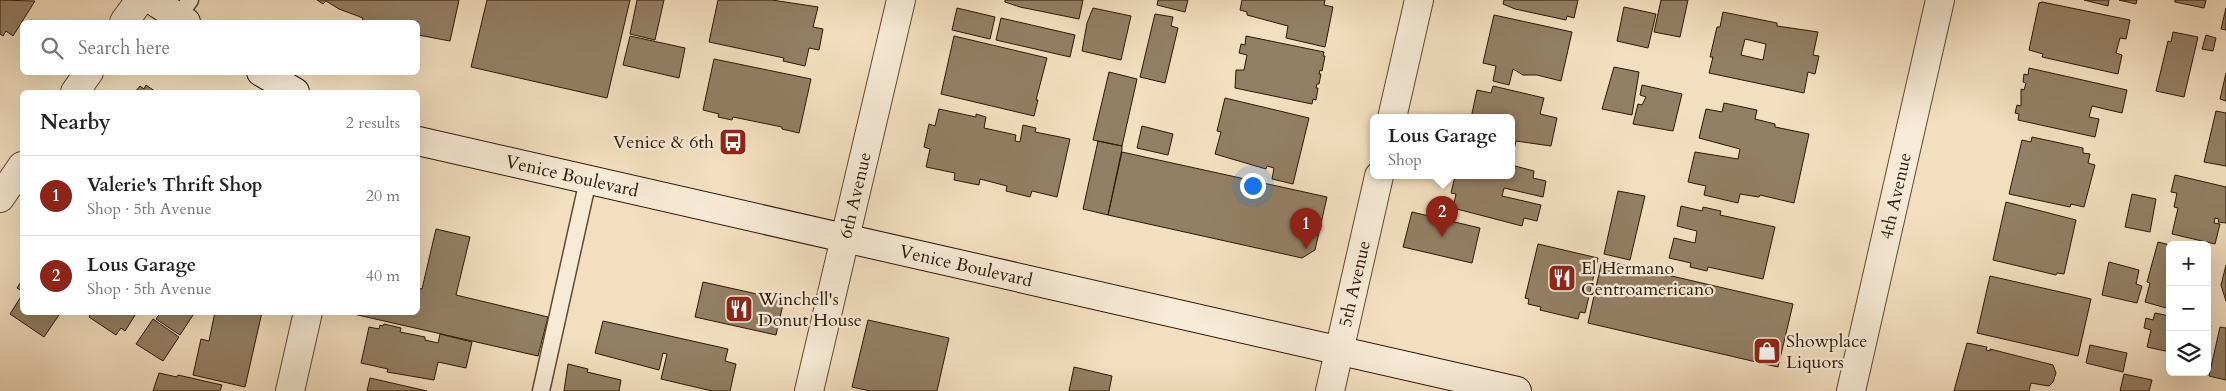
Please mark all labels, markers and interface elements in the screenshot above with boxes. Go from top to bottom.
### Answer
search box [20,20,420,75]
icon: search [38,34,66,62]
text: Search here [78,35,170,61]
text: Nearby [40,108,111,137]
text: 2 results [346,112,400,134]
popup [1370,114,1515,179]
text: Lous Garage [1388,123,1497,149]
bus stop icon: Venice & 6th [718,127,748,157]
place label: Venice & 6th [613,130,714,155]
street label: Venice Boulevard [503,149,641,203]
text: Shop [1388,149,1422,171]
street label: 6th Avenue [833,150,877,241]
street label: 4th Avenue [1873,150,1917,242]
text: Valerie's Thrift Shop [87,172,263,198]
your location [1240,173,1266,199]
text: 1 [52,185,60,207]
text: 20 m [366,185,400,207]
pin: 2 [1426,196,1458,237]
text: Shop · 5th Avenue [87,198,212,220]
pin: 1 [1290,208,1322,249]
street label: Venice Boulevard [897,238,1035,293]
street label: 5th Avenue [1332,238,1376,329]
map controls [2166,241,2211,376]
button: + [2166,241,2211,286]
text: Lous Garage [87,252,196,278]
place label: El Hermano Centroamericano [1581,256,1714,302]
restaurant icon: El Hermano Centroamericano [1547,263,1577,293]
text: 2 [52,265,60,287]
text: 40 m [366,265,400,287]
text: Shop · 5th Avenue [87,278,212,300]
button: − [2166,286,2211,331]
place label: Winchell's Donut House [757,287,862,333]
restaurant icon: Winchell's Donut House [724,294,754,324]
place label: Showplace Liquors [1786,329,1867,375]
button: layers [2166,331,2211,376]
shop icon: Showplace Liquors [1752,336,1782,366]

